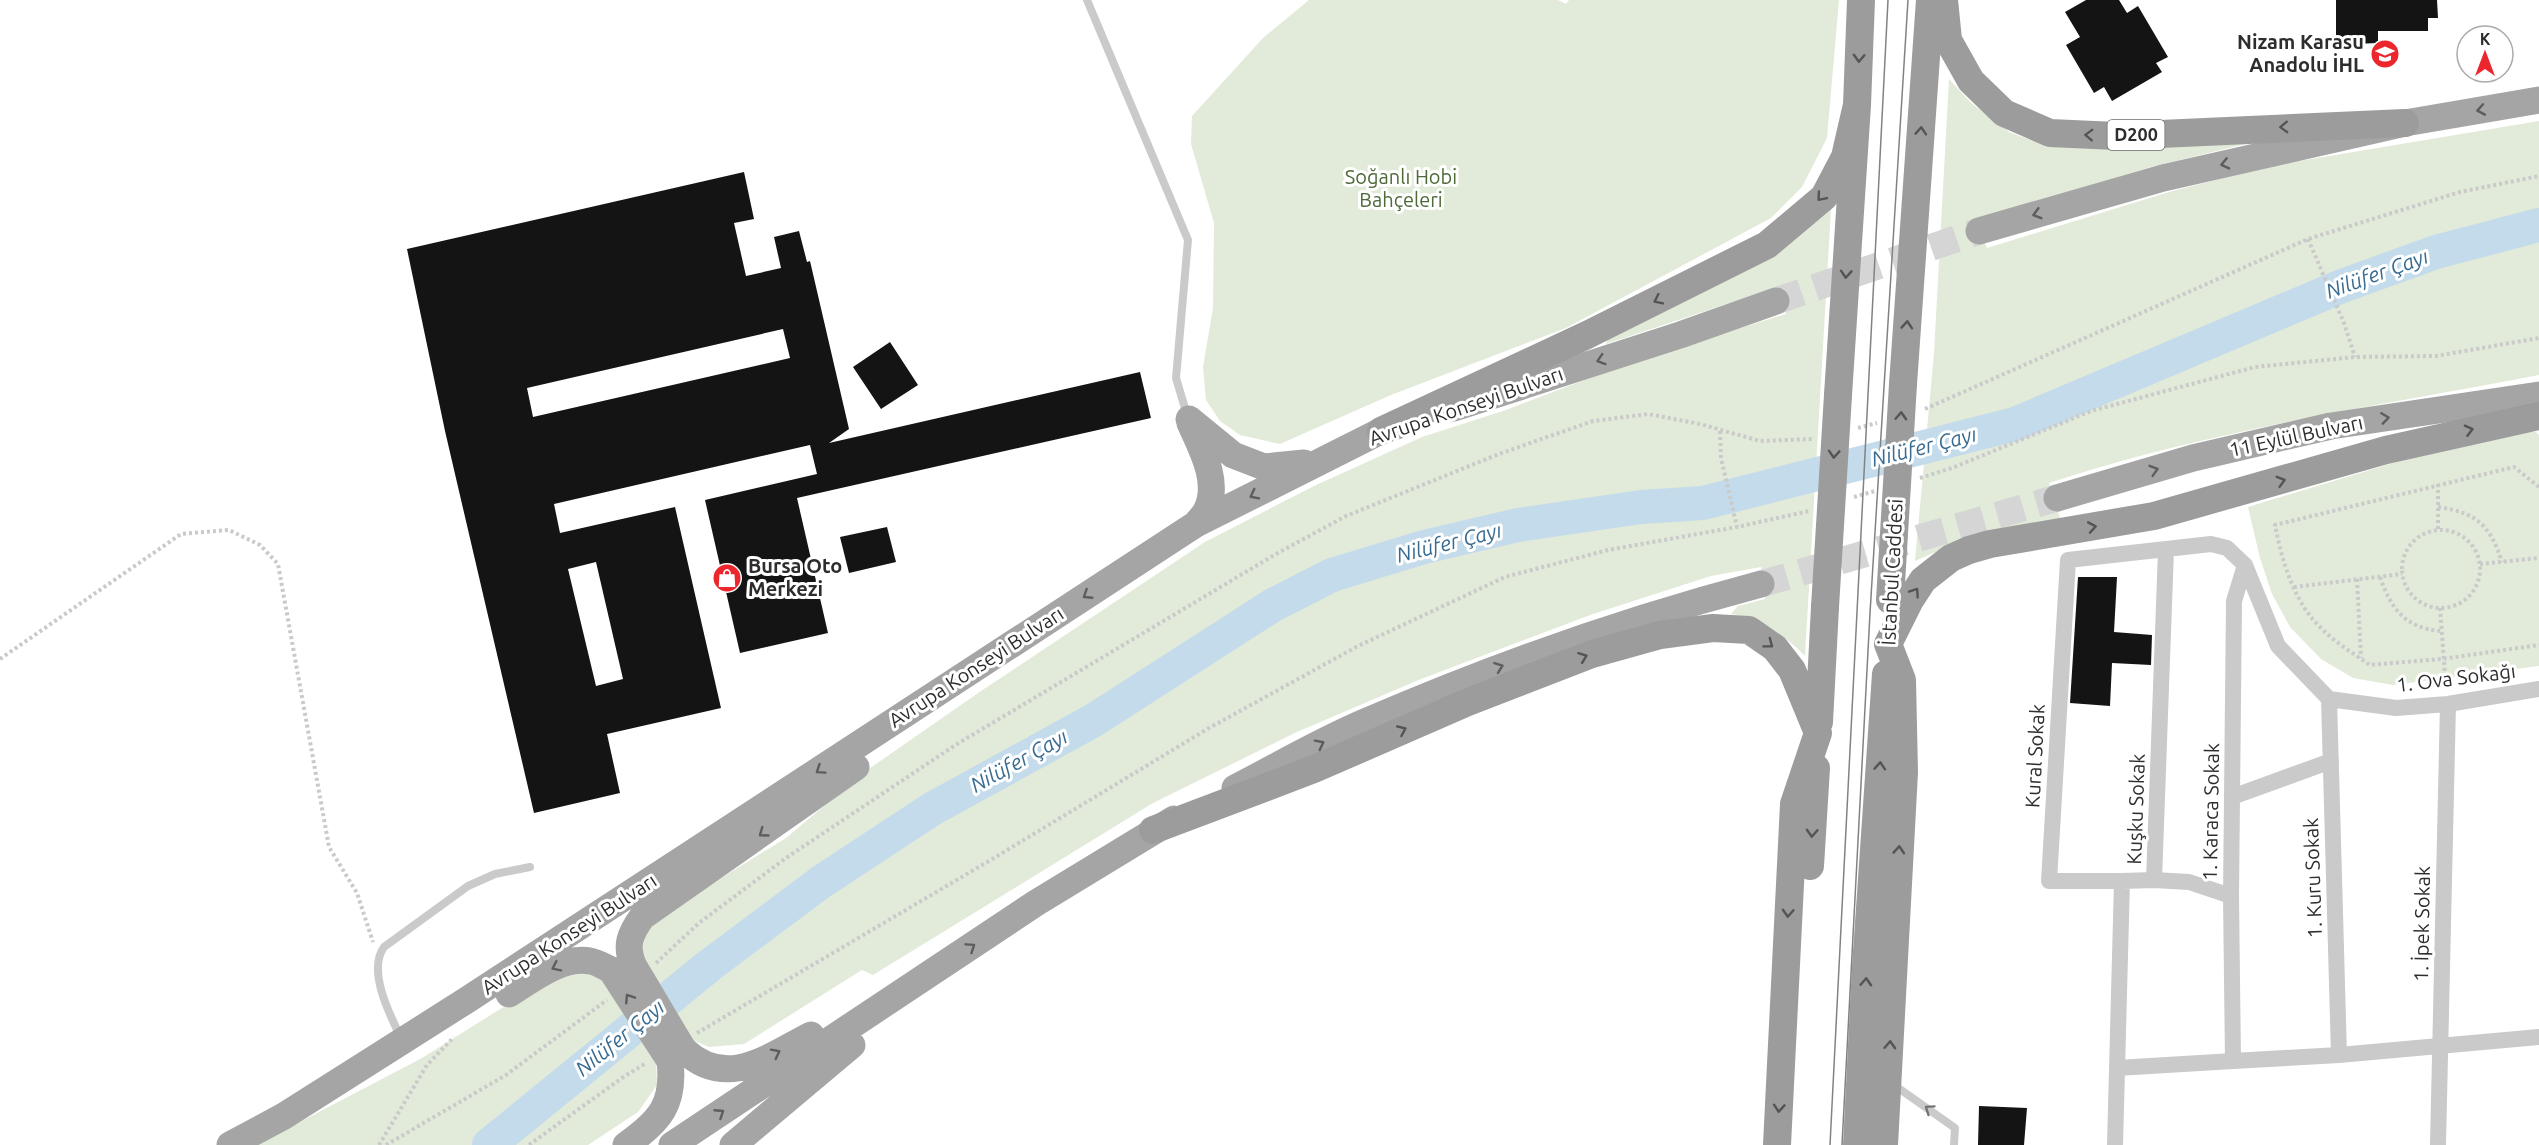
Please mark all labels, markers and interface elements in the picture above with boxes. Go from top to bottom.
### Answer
north arrow [2455,24,2515,84]
place label: Nizam Karasu Anadolu İHL [2237,30,2364,76]
text: K [2480,30,2491,48]
school or university icon: Nizam Karasu Anadolu İHL [2369,38,2401,70]
one-way arrow [1852,54,1865,63]
one-way arrow [2477,103,2486,115]
road number: D200 [2108,120,2164,150]
one-way arrow [2279,120,2288,133]
one-way arrow [1914,126,1927,135]
one-way arrow [2084,128,2093,141]
one-way arrow [2220,156,2230,169]
park label: Soğanlı Hobi Bahçeleri [1345,165,1457,211]
one-way arrow [1818,191,1829,202]
one-way arrow [2032,207,2043,219]
water label: Nilüfer Çayı [2322,243,2431,303]
one-way arrow [1840,270,1853,279]
one-way arrow [1653,293,1664,305]
one-way arrow [1901,321,1914,330]
one-way arrow [1596,353,1607,366]
street label: Avrupa Konseyi Bulvarı [1366,361,1566,450]
street label: 11 Eylül Bulvarı [2227,410,2365,461]
one-way arrow [1895,412,1908,421]
one-way arrow [2380,412,2389,424]
water label: Nilüfer Çayı [1869,421,1979,471]
one-way arrow [2464,425,2474,438]
one-way arrow [1828,449,1841,458]
one-way arrow [2148,465,2158,477]
one-way arrow [2275,476,2286,488]
one-way arrow [1249,488,1260,499]
street label: İstanbul Caddesi [1876,498,1907,646]
water label: Nilüfer Çayı [1394,517,1504,567]
one-way arrow [2086,521,2096,534]
place label: Bursa Oto Merkezi [748,554,842,600]
shop icon: Bursa Oto Merkezi [711,562,743,594]
one-way arrow [1082,588,1093,599]
one-way arrow [1908,588,1919,599]
street label: Avrupa Konseyi Bulvarı [884,601,1067,732]
one-way arrow [1763,637,1774,648]
one-way arrow [1577,652,1587,665]
street label: 1. Ova Sokağı [2395,659,2517,696]
one-way arrow [1494,662,1504,675]
street label: Kural Sokak [2020,704,2049,808]
water label: Nilüfer Çayı [966,724,1071,797]
one-way arrow [1396,726,1407,738]
one-way arrow [1314,740,1325,751]
street label: 1. Karaca Sokak [2198,743,2223,881]
street label: Kuşku Sokak [2122,753,2149,865]
one-way arrow [816,762,826,774]
one-way arrow [1873,762,1886,771]
street label: 1. Kuru Sokak [2299,817,2326,939]
one-way arrow [758,826,769,837]
one-way arrow [1806,829,1819,838]
one-way arrow [1893,845,1906,854]
street label: 1. İpek Sokak [2409,866,2434,982]
street label: Avrupa Konseyi Bulvarı [477,868,660,999]
one-way arrow [1782,909,1795,918]
one-way arrow [964,943,975,954]
one-way arrow [552,960,563,972]
one-way arrow [1859,977,1872,986]
water label: Nilüfer Çayı [570,994,669,1080]
one-way arrow [625,994,637,1004]
one-way arrow [1884,1040,1897,1049]
one-way arrow [770,1049,781,1060]
one-way arrow [1773,1103,1786,1113]
one-way arrow [1924,1105,1935,1116]
one-way arrow [714,1109,725,1120]

